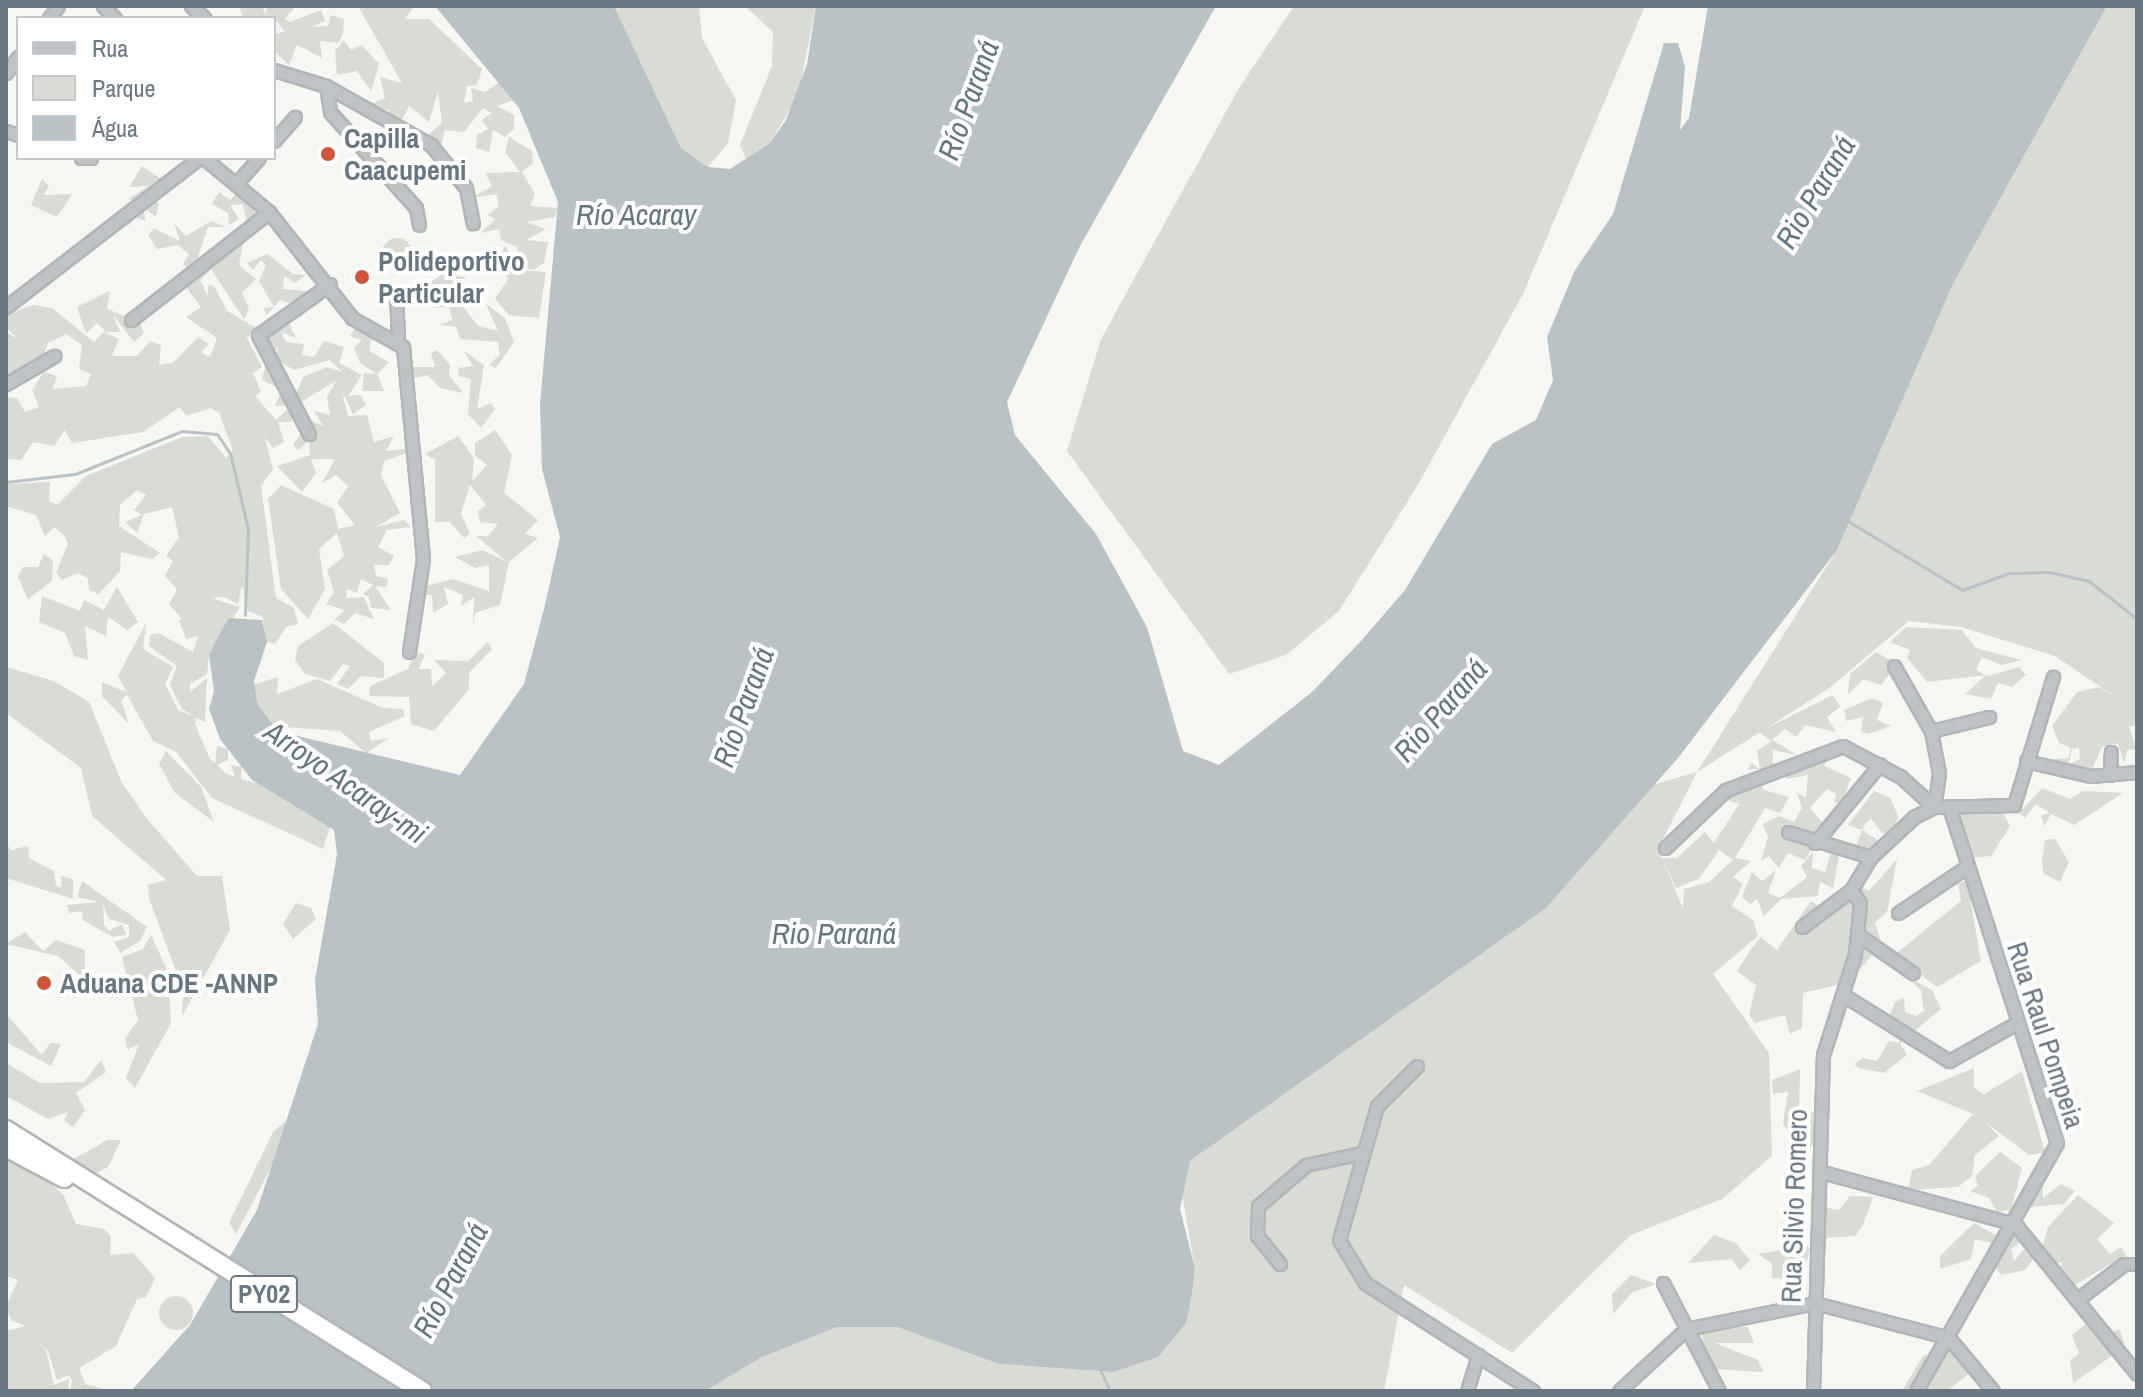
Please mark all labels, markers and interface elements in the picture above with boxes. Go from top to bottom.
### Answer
legend [16,16,276,160]
text: Rua [92,32,128,64]
water label: Río Paraná [930,35,1006,165]
text: Parque [92,72,155,104]
text: Água [92,112,138,144]
place label: Capilla Caacupemi [344,121,466,187]
water label: Rio Paraná [1768,129,1862,255]
marker: Capilla Caacupemi [319,145,337,163]
water label: Río Acaray [575,196,697,232]
place label: Polideportivo Particular [378,244,525,310]
marker: Polideportivo Particular [353,268,371,286]
water label: Río Paraná [705,642,781,772]
water label: Rio Paraná [1386,651,1494,769]
water label: Arroyo Acaray-mi [257,712,435,852]
water label: Rio Paraná [772,915,896,951]
street label: Rua Raul Pompeia [2000,938,2092,1132]
place label: Aduana CDE -ANNP [60,966,278,1000]
marker: Aduana CDE -ANNP [35,974,53,992]
street label: Rua Silvio Romero [1774,1108,1814,1304]
water label: Río Paraná [405,1217,495,1343]
road number: PY02 [228,1272,300,1316]

